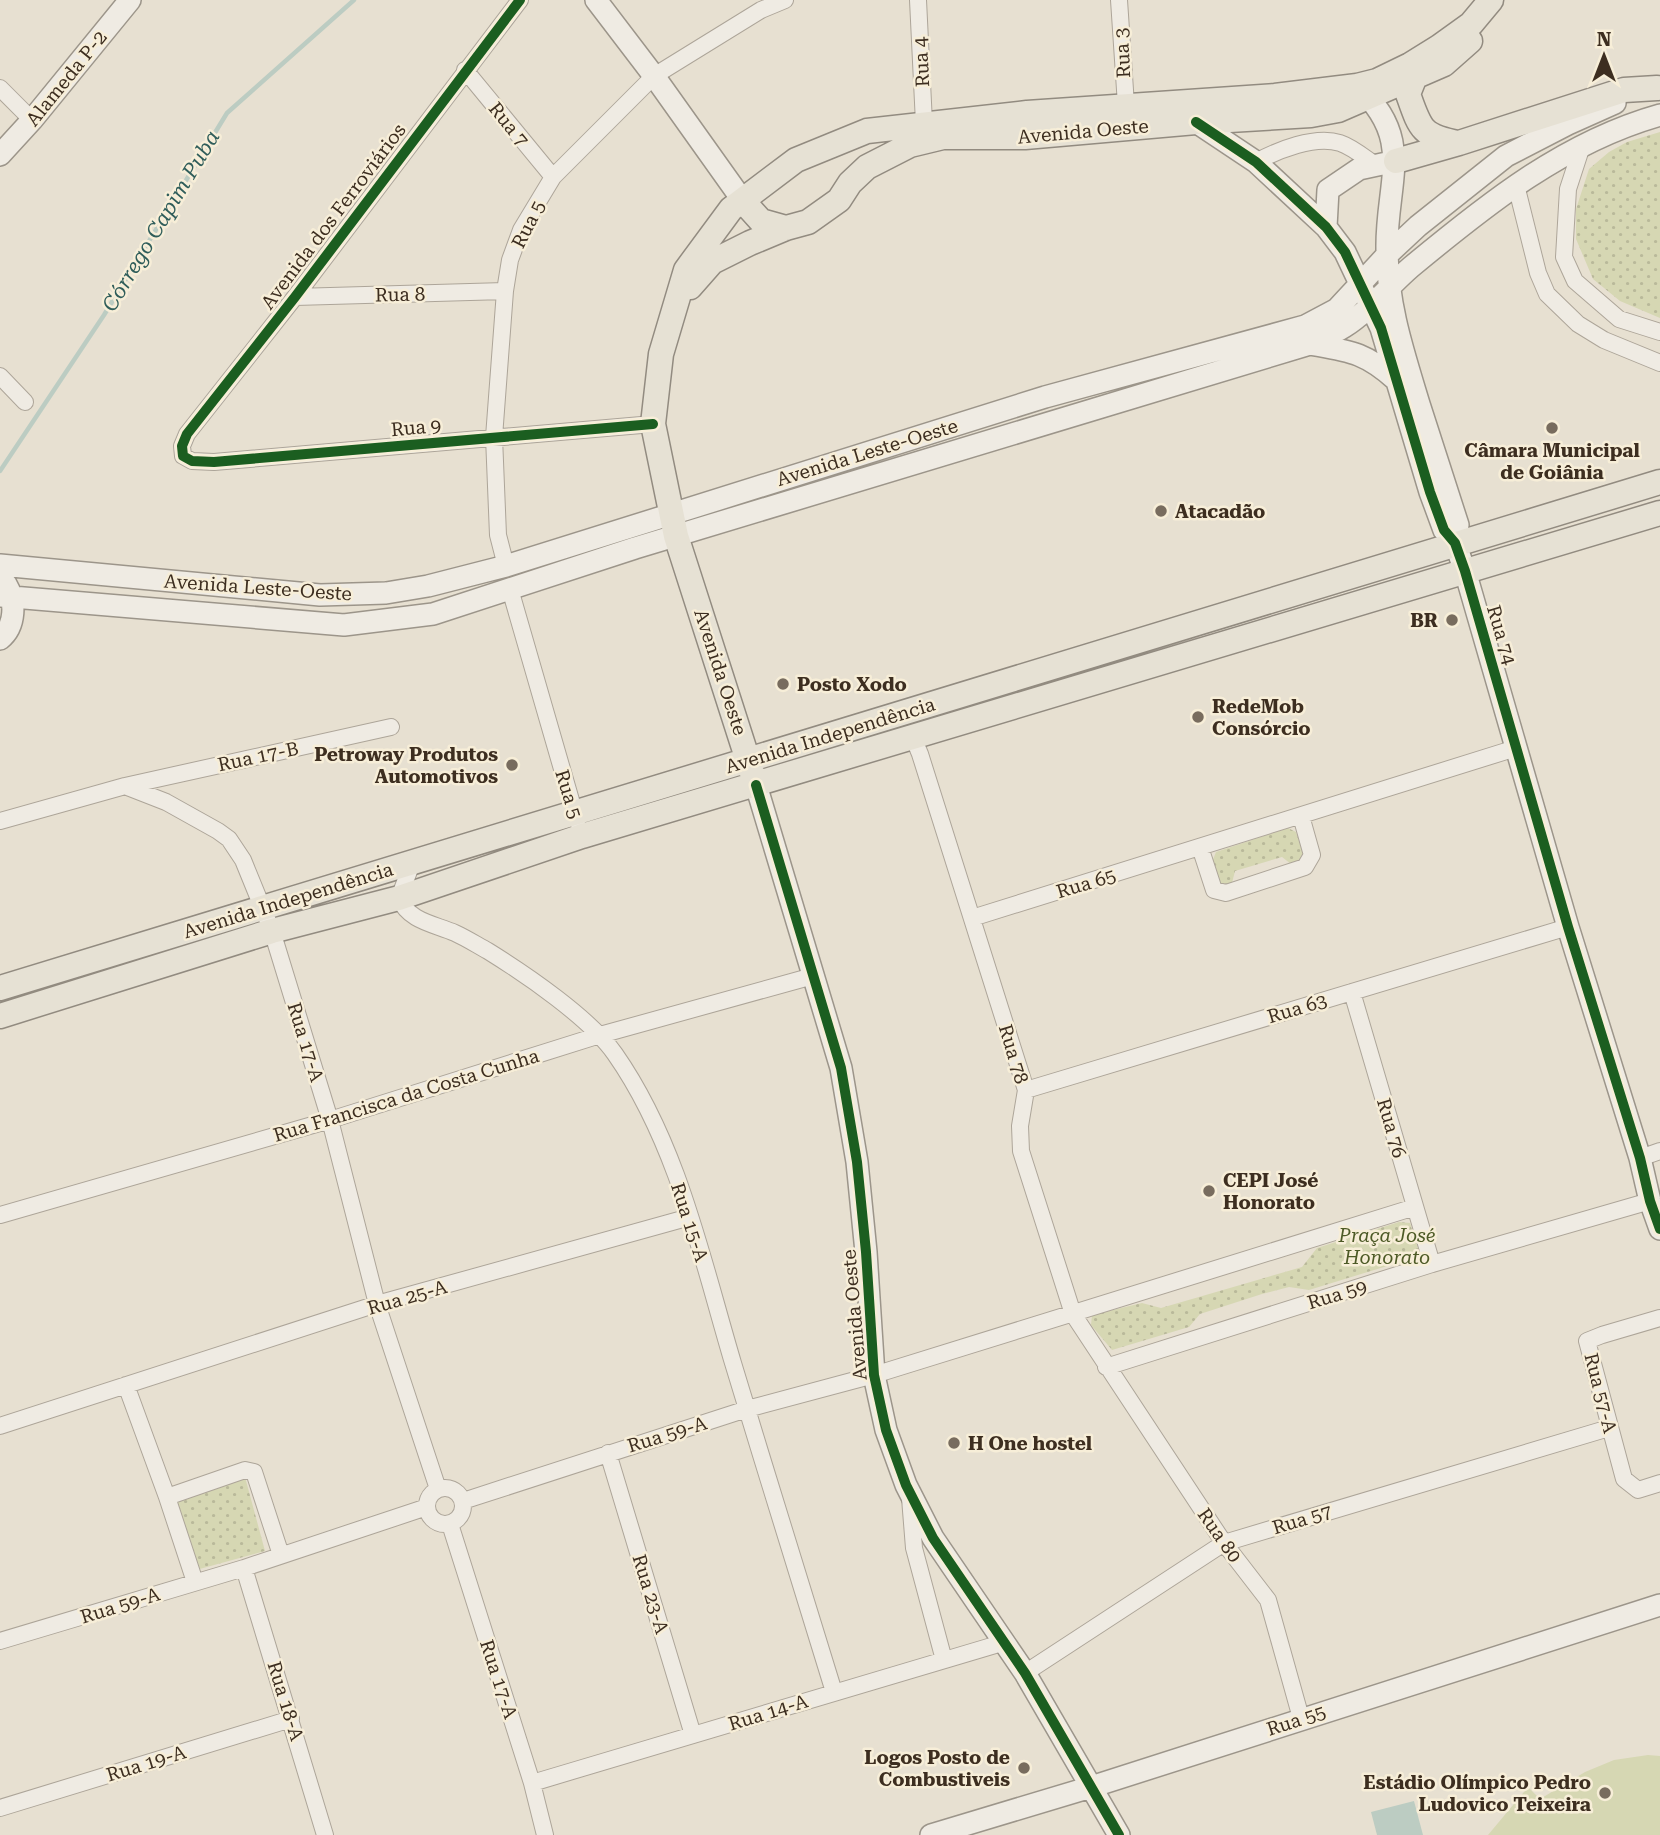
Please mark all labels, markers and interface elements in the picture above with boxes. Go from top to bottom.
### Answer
north arrow [1569,21,1639,91]
street label: Alameda P-2 [21,26,112,131]
street label: Rua 3 [1110,27,1135,79]
text: N [1597,28,1612,51]
street label: Rua 4 [909,36,934,88]
street label: Rua 7 [484,97,534,151]
street label: Avenida Oeste [1017,114,1149,149]
street label: Avenida dos Ferroviários [256,119,411,314]
water label: Córrego Capim Puba [97,126,225,316]
street label: Rua 5 [507,197,550,252]
street label: Rua 8 [375,283,425,306]
street label: Rua 9 [390,414,442,441]
street label: Avenida Leste-Oeste [774,414,961,491]
marker: Câmara Municipal de Goiânia [1544,420,1560,436]
place label: Câmara Municipal de Goiânia [1464,439,1640,484]
place label: Atacadão [1175,500,1265,523]
marker: Atacadão [1153,503,1169,519]
street label: Avenida Leste-Oeste [163,569,353,606]
street label: Rua 74 [1482,603,1521,668]
street label: Avenida Oeste [689,606,752,738]
place label: BR [1410,609,1438,632]
marker: BR [1444,612,1460,628]
place label: Posto Xodo [797,673,907,696]
marker: Posto Xodo [775,676,791,692]
street label: Avenida Independência [722,692,939,778]
place label: RedeMob Consórcio [1212,695,1311,740]
marker: RedeMob Consórcio [1190,709,1206,725]
street label: Rua 17-B [216,737,301,776]
place label: Petroway Produtos Automotivos [314,743,498,788]
marker: Petroway Produtos Automotivos [504,757,520,773]
street label: Rua 5 [550,767,587,822]
street label: Avenida Independência [180,857,397,943]
street label: Rua 65 [1054,864,1119,903]
street label: Rua 63 [1265,989,1330,1028]
street label: Rua 17-A [283,1000,329,1085]
street label: Rua 78 [994,1022,1033,1087]
street label: Rua Francisca da Costa Cunha [271,1044,542,1147]
street label: Rua 76 [1372,1096,1411,1161]
place label: CEPI José Honorato [1223,1169,1318,1214]
street label: Rua 15-A [666,1180,713,1265]
marker: CEPI José Honorato [1201,1183,1217,1199]
park label: Praça José Honorato [1338,1224,1436,1269]
street label: Avenida Oeste [837,1249,872,1381]
street label: Rua 25-A [365,1275,450,1320]
street label: Rua 59 [1305,1275,1370,1314]
street label: Rua 57-A [1579,1351,1622,1436]
street label: Rua 59-A [625,1411,710,1457]
place label: H One hostel [968,1432,1092,1455]
marker: H One hostel [946,1435,962,1451]
street label: Rua 57 [1270,1499,1335,1539]
street label: Rua 80 [1193,1504,1247,1567]
street label: Rua 23-A [628,1552,674,1637]
street label: Rua 59-A [78,1582,163,1628]
street label: Rua 17-A [475,1637,522,1722]
street label: Rua 18-A [263,1659,309,1744]
street label: Rua 14-A [726,1689,811,1735]
street label: Rua 55 [1264,1700,1329,1741]
street label: Rua 19-A [104,1740,189,1786]
place label: Logos Posto de Combustiveis [864,1746,1010,1791]
marker: Logos Posto de Combustiveis [1016,1760,1032,1776]
place label: Estádio Olímpico Pedro Ludovico Teixeira [1363,1771,1591,1816]
marker: Estádio Olímpico Pedro Ludovico Teixeira [1597,1785,1613,1801]

